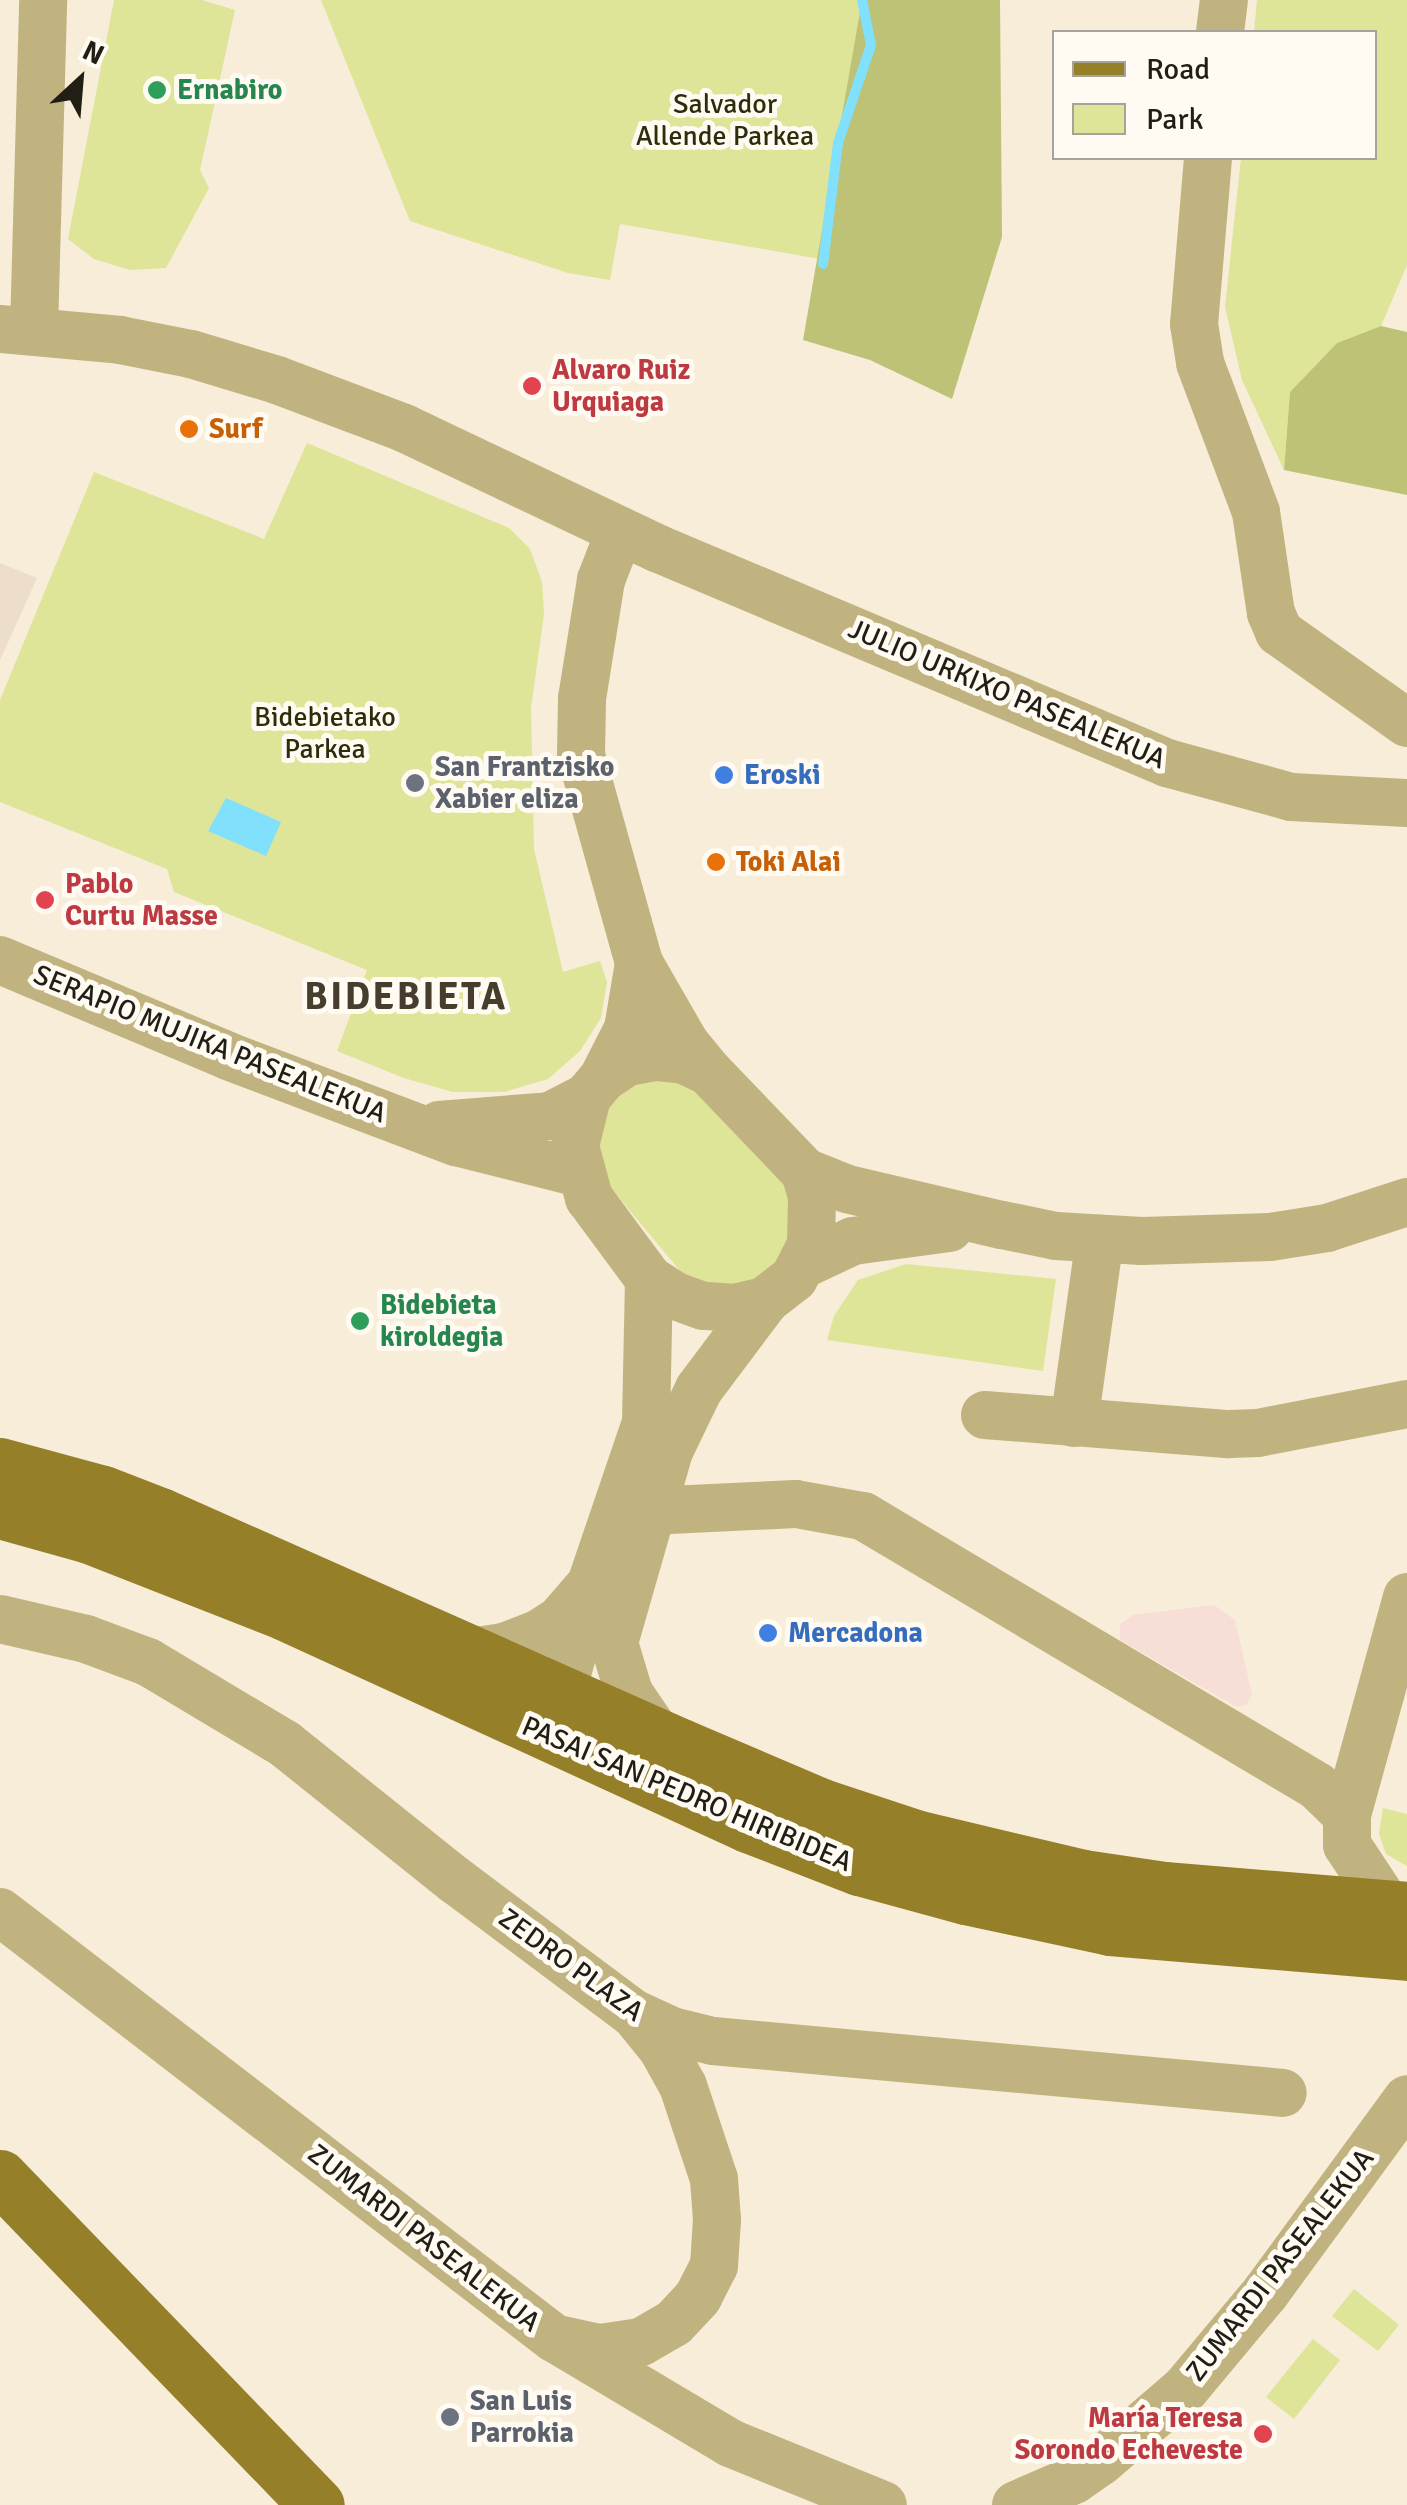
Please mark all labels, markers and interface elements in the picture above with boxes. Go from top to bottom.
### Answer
north arrow [30,30,130,130]
legend [1052,30,1377,160]
text: N [77,33,109,73]
text: Road [1146,51,1210,88]
place label: Ernabiro [177,73,282,107]
marker: Ernabiro [146,79,168,101]
park label: Salvador Allende Parkea [636,87,814,153]
text: Park [1146,101,1204,138]
place label: Alvaro Ruiz Urquiaga [552,353,690,419]
marker: Alvaro Ruiz Urquiaga [521,375,543,397]
place label: Surf [209,412,262,446]
marker: Surf [178,418,200,440]
street label: JULIO URKIXO PASEALEKUA [843,612,1171,776]
park label: Bidebietako Parkea [254,700,396,766]
place label: San Frantzisko Xabier eliza [435,750,614,816]
place label: Eroski [744,758,821,792]
marker: Eroski [713,764,735,786]
marker: San Frantzisko Xabier eliza [404,772,426,794]
place label: Toki Alai [736,845,841,879]
marker: Toki Alai [705,851,727,873]
place label: Pablo Curtu Masse [65,867,218,933]
marker: Pablo Curtu Masse [34,889,56,911]
street label: SERAPIO MUJIKA PASEALEKUA [29,958,391,1130]
district label: BIDEBIETA [304,974,508,1020]
place label: Bidebieta kiroldegia [380,1288,503,1354]
marker: Bidebieta kiroldegia [349,1310,371,1332]
place label: Mercadona [788,1616,923,1650]
marker: Mercadona [757,1622,779,1644]
street label: PASAI SAN PEDRO HIRIBIDEA [517,1709,857,1879]
street label: ZEDRO PLAZA [492,1901,650,2029]
street label: ZUMARDI PASEALEKUA [301,2137,547,2339]
street label: ZUMARDI PASEALEKUA [1179,2142,1381,2388]
place label: San Luis Parrokia [470,2384,574,2450]
place label: María Teresa Sorondo Echeveste [1015,2401,1243,2467]
marker: San Luis Parrokia [439,2406,461,2428]
marker: María Teresa Sorondo Echeveste [1252,2423,1274,2445]

